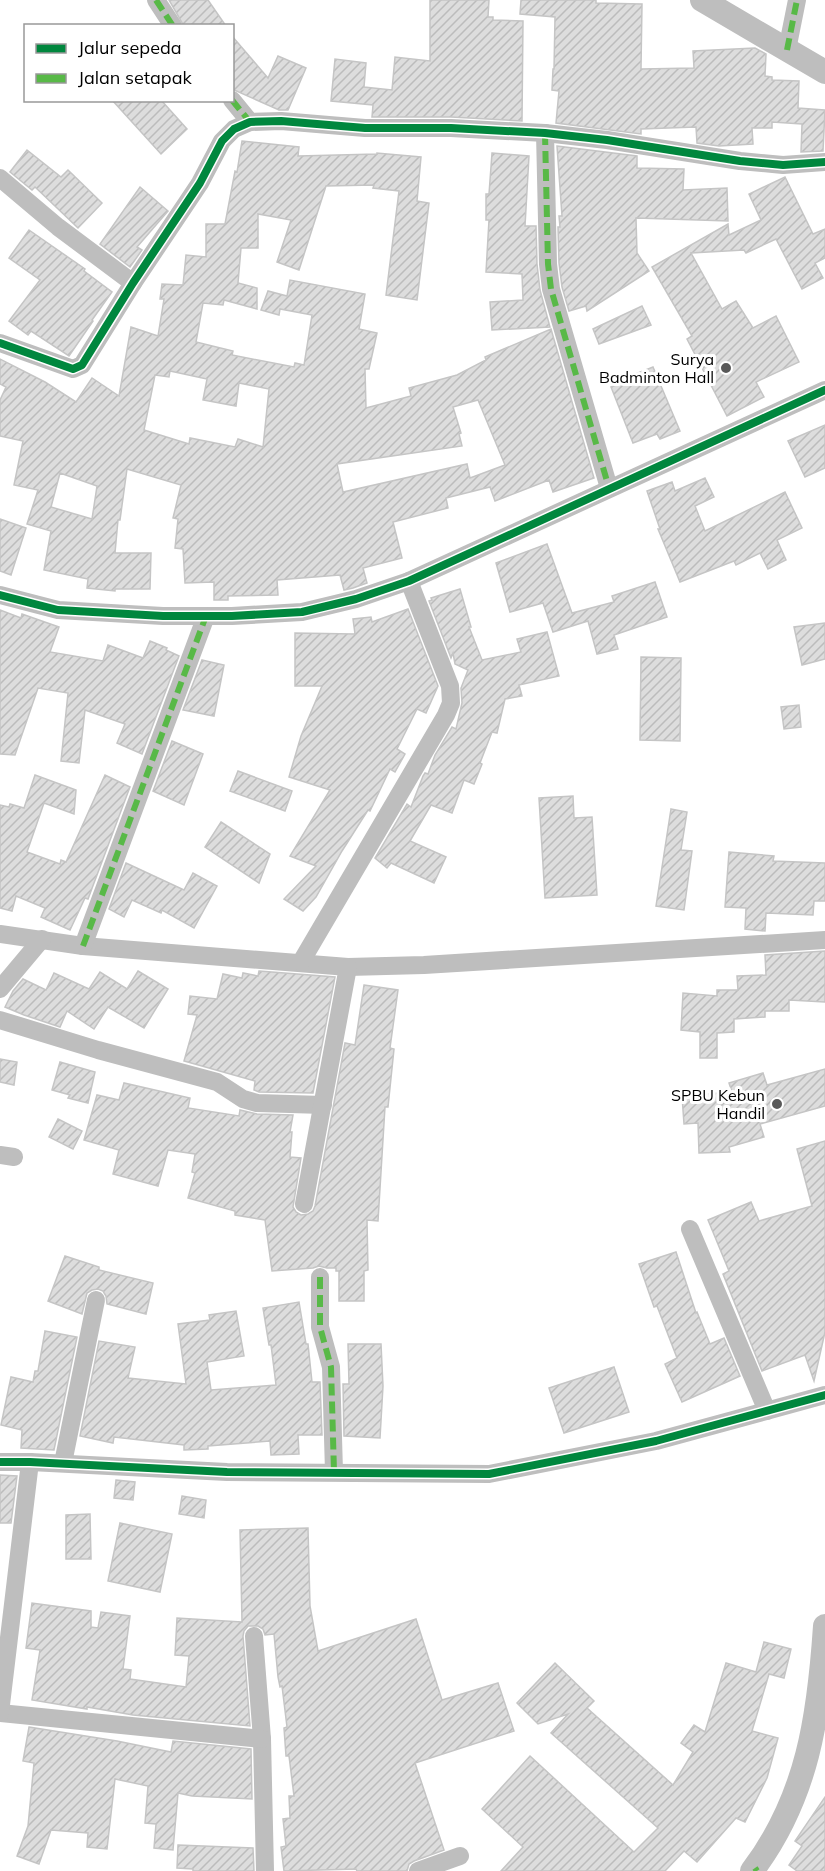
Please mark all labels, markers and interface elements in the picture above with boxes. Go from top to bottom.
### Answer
legend [24,24,234,102]
text: Jalur sepeda [78,36,182,59]
text: Jalan setapak [78,66,192,89]
place label: Surya Badminton Hall [599,349,714,387]
marker: Surya Badminton Hall [719,361,733,375]
place label: SPBU Kebun Handil [671,1085,765,1123]
marker: SPBU Kebun Handil [770,1097,784,1111]

